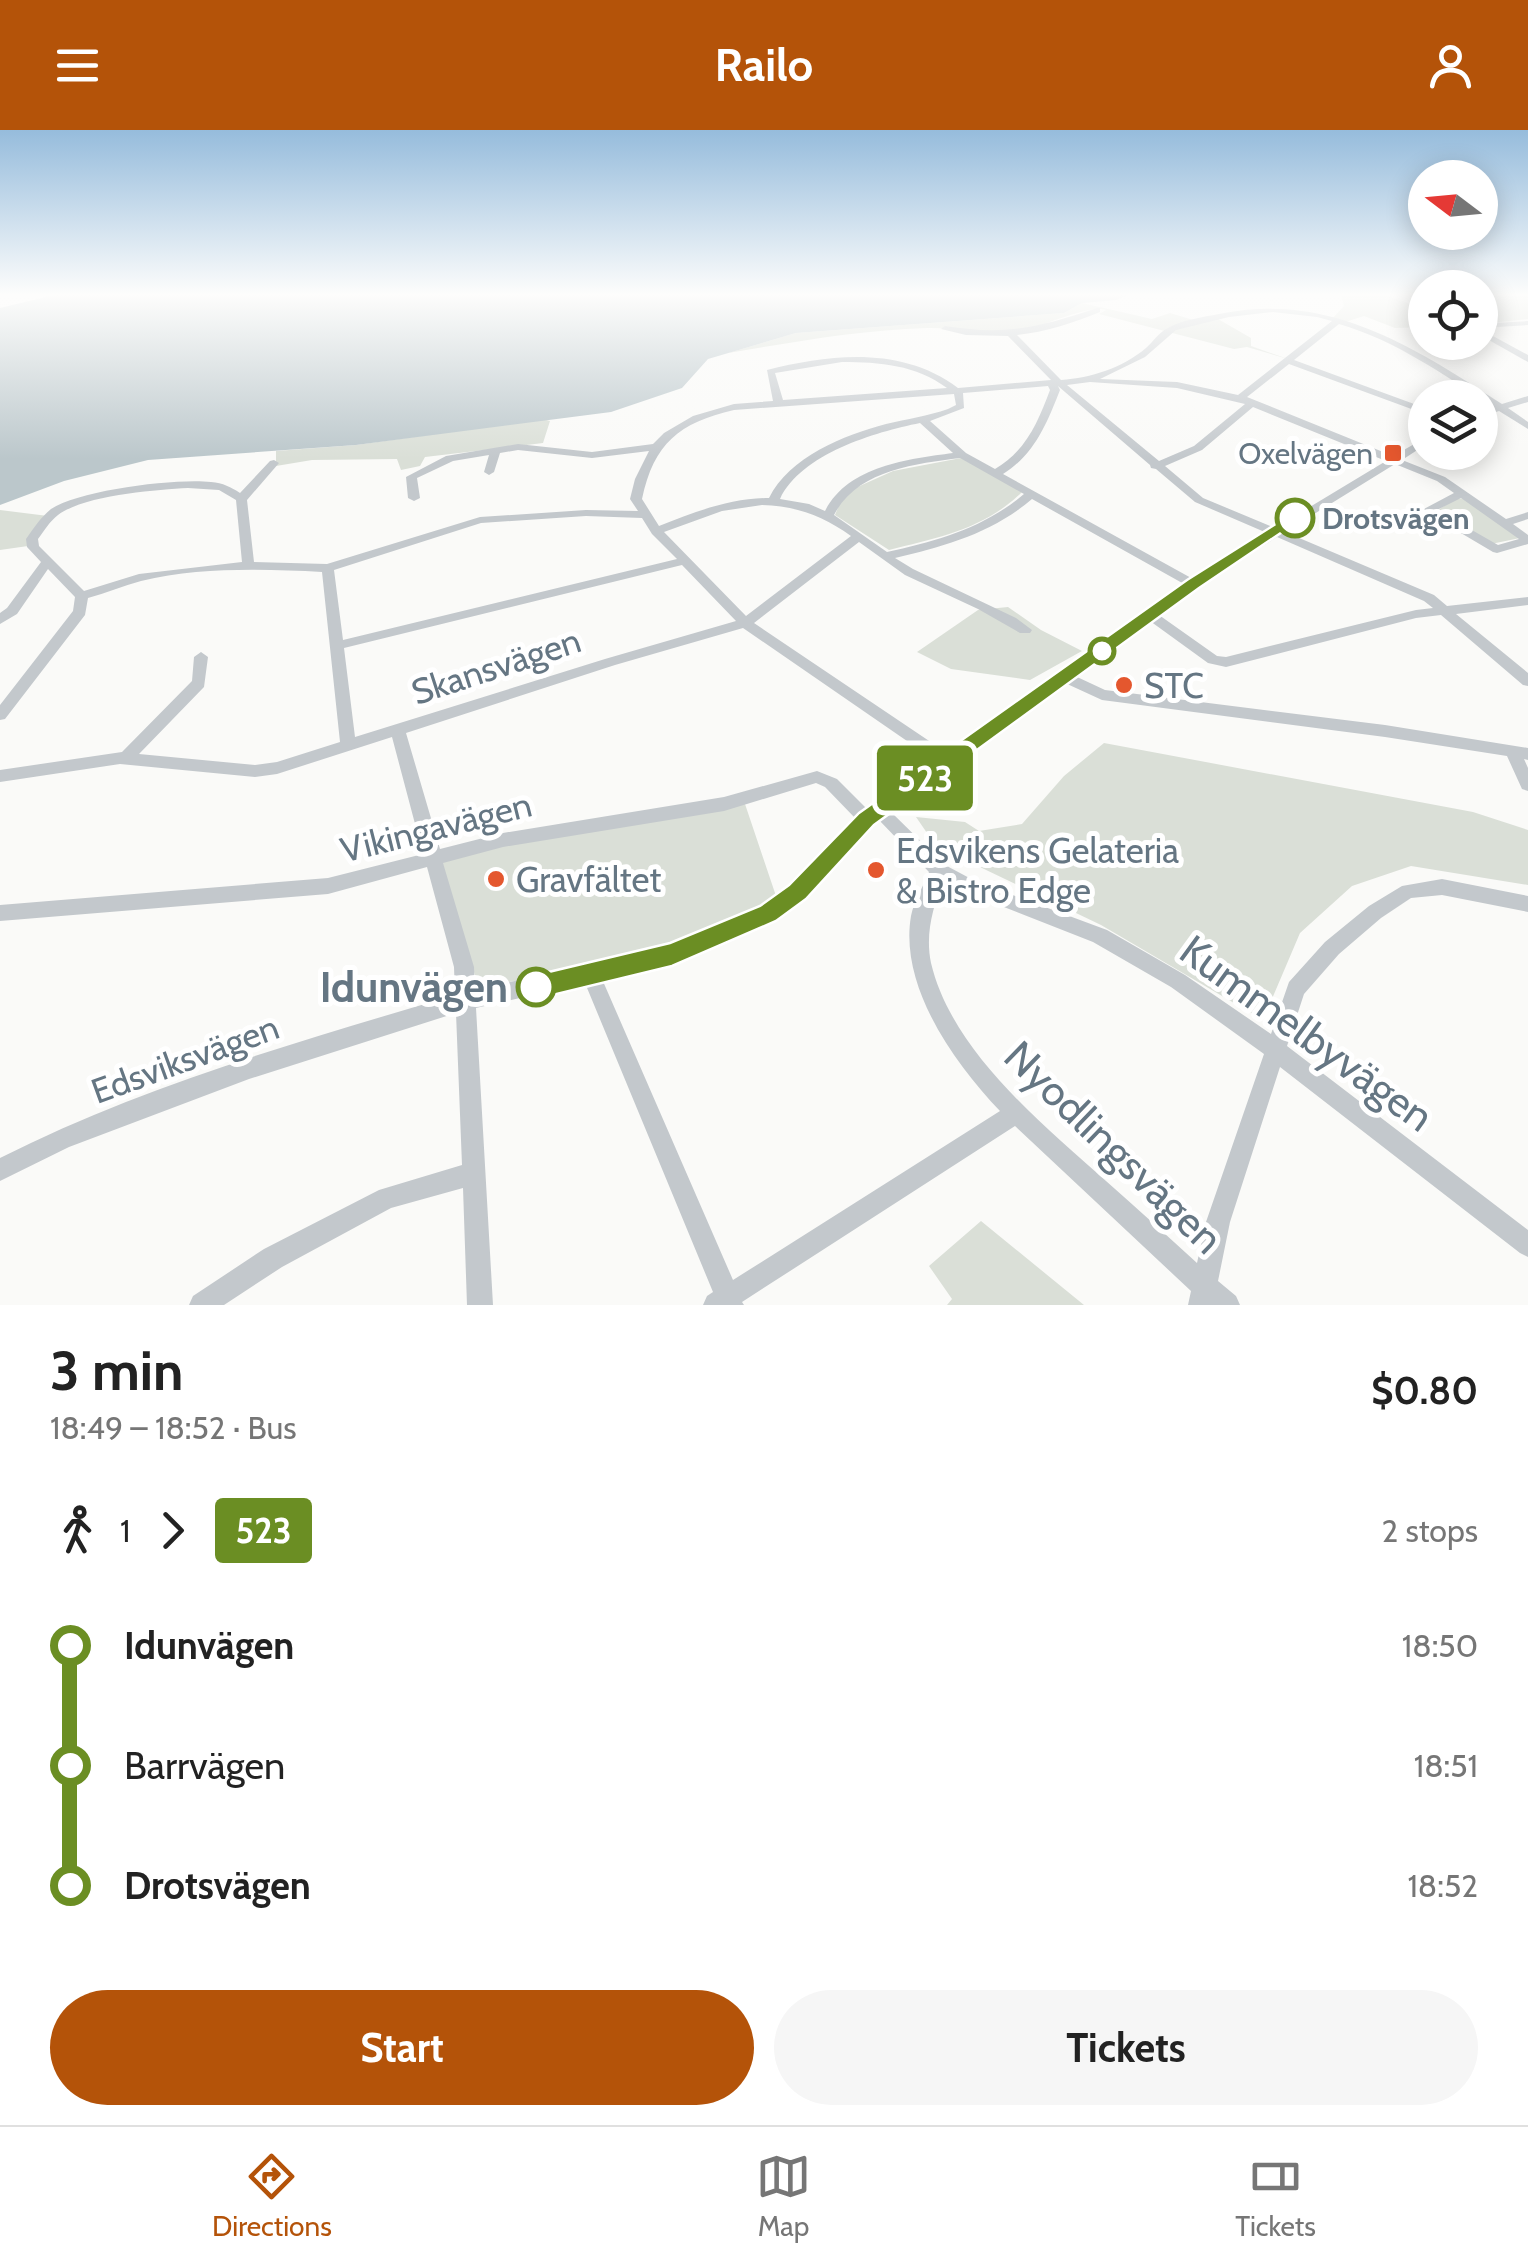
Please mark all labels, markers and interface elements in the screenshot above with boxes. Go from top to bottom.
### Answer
icon: menu [50,38,105,93]
text: Railo [715,38,813,92]
icon: person [1423,38,1478,93]
north arrow [1408,160,1498,250]
map controls [1408,160,1498,470]
button: locate [1408,270,1498,360]
button: layers [1408,380,1498,470]
place label: Oxelvägen [1238,435,1373,472]
marker: Oxelvägen [1382,442,1404,464]
marker: Drotsvägen [1276,499,1314,537]
place label: Drotsvägen [1322,500,1470,537]
street label: Skansvägen [406,618,586,714]
unlabelled marker [1089,638,1115,664]
place label: STC [1144,664,1204,707]
marker: STC [1113,674,1135,696]
line badge: 523 [868,746,982,810]
text: 523 [897,757,953,800]
street label: Vikingavägen [336,783,536,871]
place label: Edsvikens Gelateria & Bistro Edge [896,829,1179,912]
place label: Gravfältet [516,858,661,901]
marker: Edsvikens Gelateria & Bistro Edge [865,859,887,881]
marker: Gravfältet [485,868,507,890]
street label: Kummelbyvägen [1170,924,1444,1142]
place label: Idunvägen [320,961,508,1013]
marker: Idunvägen [517,968,555,1006]
street label: Edsviksvägen [85,1005,285,1113]
street label: Nyodlingsvägen [994,1030,1234,1264]
text: 3 min [50,1337,183,1404]
text: $0.80 [1371,1367,1478,1414]
text: 18:49 – 18:52 · Bus [50,1408,297,1447]
icon: walk [50,1503,105,1558]
icon: forward [145,1503,200,1558]
text: 523 [235,1509,292,1552]
text: 1 [120,1511,130,1550]
text: 2 stops [1381,1511,1478,1550]
text: Idunvägen [124,1622,294,1669]
text: 18:50 [1402,1626,1478,1665]
text: Barrvägen [124,1742,285,1789]
text: 18:51 [1414,1746,1478,1785]
text: Drotsvägen [124,1862,311,1909]
text: 18:52 [1407,1866,1478,1905]
button: Start [50,1990,754,2105]
button: Tickets [774,1990,1478,2105]
tab: Directions [212,2149,332,2243]
tab: Map [756,2149,811,2243]
tab: Tickets [1235,2149,1316,2243]

